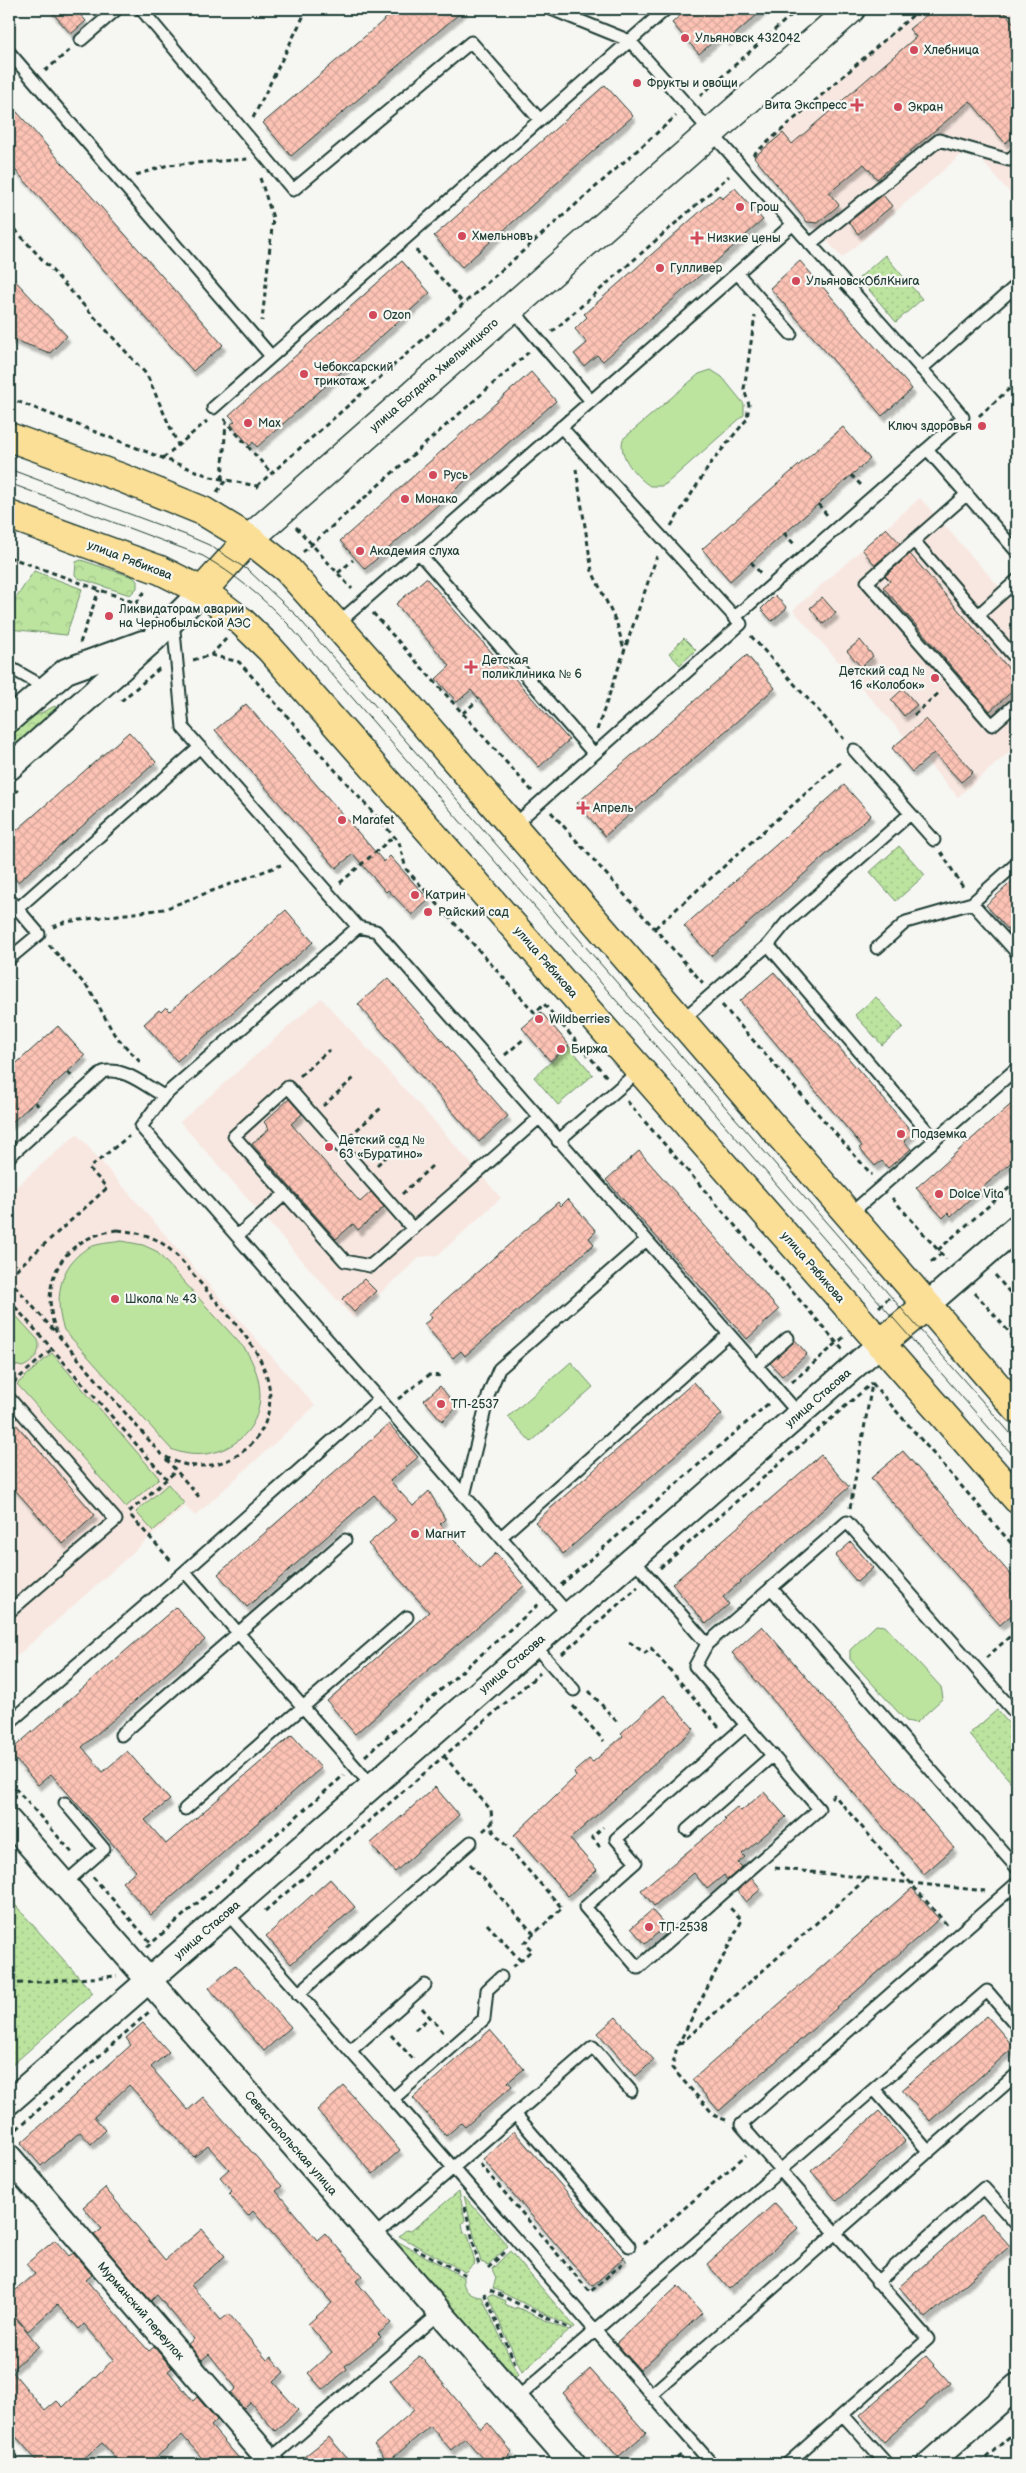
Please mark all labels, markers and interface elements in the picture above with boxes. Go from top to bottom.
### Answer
place label: Ульяновск 432042 [695,31,800,46]
marker: Ульяновск 432042 [679,32,691,44]
place label: Хлебница [924,43,979,58]
marker: Хлебница [908,44,920,56]
place label: Фрукты и овощи [647,76,738,91]
marker: Фрукты и овощи [631,77,643,89]
place label: Вита Экспресс [765,98,847,113]
marker: Вита Экспресс [851,99,863,111]
place label: Экран [908,100,943,115]
marker: Экран [892,101,904,113]
place label: Грош [750,200,779,215]
marker: Грош [734,201,746,213]
place label: Хмельновъ [472,229,533,244]
marker: Хмельновъ [456,230,468,242]
place label: Низкие цены [707,231,781,246]
marker: Низкие цены [691,232,703,244]
place label: Гулливер [670,261,722,276]
marker: Гулливер [654,262,666,274]
place label: УльяновскОблКнига [806,274,920,289]
marker: УльяновскОблКнига [790,275,802,287]
place label: Ozon [383,308,411,323]
marker: Ozon [367,309,379,321]
street label: улица Богдана Хмельницкого [367,315,502,435]
place label: Чебоксарский трикотаж [314,360,393,389]
marker: Чебоксарский трикотаж [298,368,310,380]
place label: Max [258,416,281,431]
marker: Max [242,417,254,429]
place label: Ключ здоровья [888,419,972,434]
marker: Ключ здоровья [976,420,988,432]
place label: Русь [443,468,468,483]
marker: Русь [427,469,439,481]
place label: Монако [415,492,458,507]
marker: Монако [399,493,411,505]
street label: улица Рябикова [85,537,174,584]
place label: Академия слуха [369,544,460,559]
marker: Академия слуха [354,545,366,557]
place label: Ликвидаторам аварии на Чернобыльской АЭС [118,602,251,631]
marker: Ликвидаторам аварии на Чернобыльской АЭС [103,610,115,622]
place label: Детская поликлиника № 6 [482,653,582,682]
marker: Детская поликлиника № 6 [464,660,478,674]
place label: Детский сад № 16 «Колобок» [839,664,925,693]
marker: Детский сад № 16 «Колобок» [929,672,941,684]
place label: Апрель [592,801,633,816]
marker: Апрель [577,802,589,814]
place label: Marafet [352,813,394,828]
marker: Marafet [336,814,348,826]
place label: Катрин [425,888,466,903]
marker: Катрин [409,889,421,901]
place label: Райский сад [438,905,510,920]
marker: Райский сад [422,906,434,918]
street label: улица Рябикова [511,924,581,1001]
place label: Wildberries [549,1012,610,1027]
marker: Wildberries [533,1013,545,1025]
place label: Биржа [571,1042,608,1057]
marker: Биржа [555,1043,567,1055]
place label: Подземка [911,1127,967,1142]
marker: Подземка [895,1128,907,1140]
place label: Детский сад № 63 «Буратино» [339,1133,425,1162]
marker: Детский сад № 63 «Буратино» [323,1141,335,1153]
place label: Dolce Vita [949,1187,1004,1202]
marker: Dolce Vita [933,1188,945,1200]
street label: улица Рябикова [778,1229,848,1306]
place label: Школа № 43 [125,1292,197,1307]
marker: Школа № 43 [109,1293,121,1305]
street label: улица Стасова [782,1366,854,1431]
place label: ТП-2537 [451,1397,499,1412]
marker: ТП-2537 [435,1398,447,1410]
place label: Магнит [425,1527,466,1542]
marker: Магнит [409,1528,421,1540]
street label: улица Стасова [476,1632,548,1697]
street label: улица Стасова [171,1898,243,1963]
place label: ТП-2538 [659,1920,708,1935]
marker: ТП-2538 [643,1921,655,1933]
street label: Севастопольская улица [241,2088,340,2199]
street label: Мурманский переулок [94,2259,188,2364]

